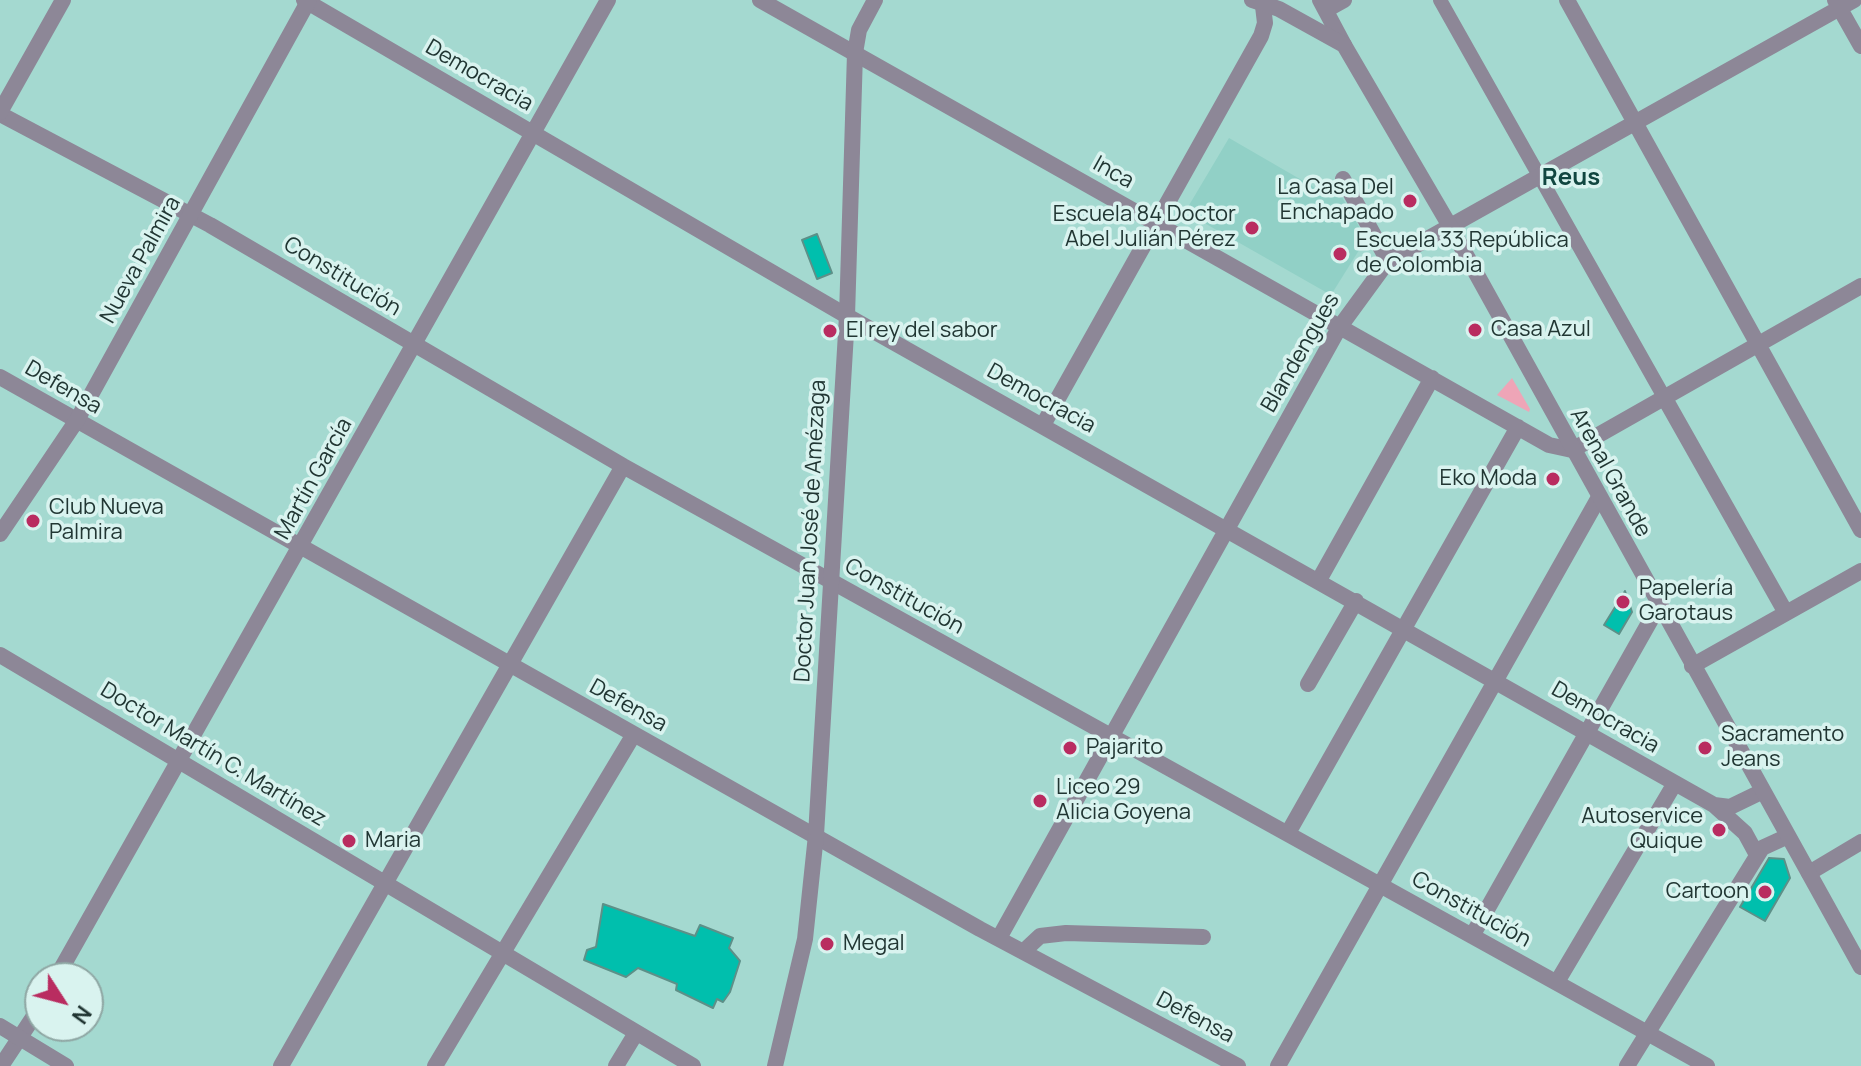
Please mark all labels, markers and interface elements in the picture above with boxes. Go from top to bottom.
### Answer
street label: Democracia [420,35,538,117]
street label: Inca [1088,151,1138,195]
district label: Reus [1542,164,1600,192]
place label: La Casa Del Enchapado [1277,175,1394,226]
street label: Nueva Palmira [95,192,187,328]
marker: La Casa Del Enchapado [1401,192,1419,210]
place label: Escuela 84 Doctor Abel Julián Pérez [1053,202,1236,254]
marker: Escuela 84 Doctor Abel Julián Pérez [1243,219,1261,237]
place label: Escuela 33 República de Colombia [1356,228,1569,280]
street label: Constitución [279,232,405,322]
marker: Escuela 33 República de Colombia [1331,245,1349,263]
street label: Blandengues [1256,289,1346,417]
place label: Casa Azul [1491,317,1591,343]
place label: El rey del sabor [846,318,998,344]
marker: Casa Azul [1466,321,1484,339]
marker: El rey del sabor [821,322,839,340]
street label: Defensa [20,355,106,421]
street label: Democracia [982,358,1100,440]
street label: Doctor Juan José de Amézaga [790,379,832,683]
street label: Arenal Grande [1564,404,1656,542]
street label: Martín García [270,414,358,544]
place label: Eko Moda [1440,466,1537,492]
marker: Eko Moda [1544,470,1562,488]
place label: Club Nueva Palmira [49,495,164,546]
marker: Club Nueva Palmira [24,512,42,530]
street label: Constitución [840,553,968,641]
place label: Papelería Garotaus [1639,576,1733,628]
marker: Papelería Garotaus [1614,593,1632,611]
street label: Defensa [585,674,671,738]
street label: Doctor Martín C. Martínez [95,677,331,833]
street label: Democracia [1546,677,1664,759]
place label: Sacramento Jeans [1721,722,1844,774]
place label: Pajarito [1086,735,1163,761]
marker: Pajarito [1061,739,1079,757]
marker: Sacramento Jeans [1696,739,1714,757]
place label: Liceo 29 Alicia Goyena [1056,775,1191,826]
marker: Liceo 29 Alicia Goyena [1031,792,1049,810]
place label: Autoservice Quique [1581,804,1703,856]
marker: Autoservice Quique [1710,821,1728,839]
place label: Maria [365,828,421,854]
marker: Maria [340,832,358,850]
street label: Constitución [1407,866,1535,954]
place label: Cartoon [1666,879,1749,905]
marker: Cartoon [1756,883,1774,901]
place label: Megal [843,931,905,957]
marker: Megal [818,935,836,953]
north arrow [24,962,104,1042]
street label: Defensa [1152,987,1238,1049]
text: N [65,1000,99,1030]

